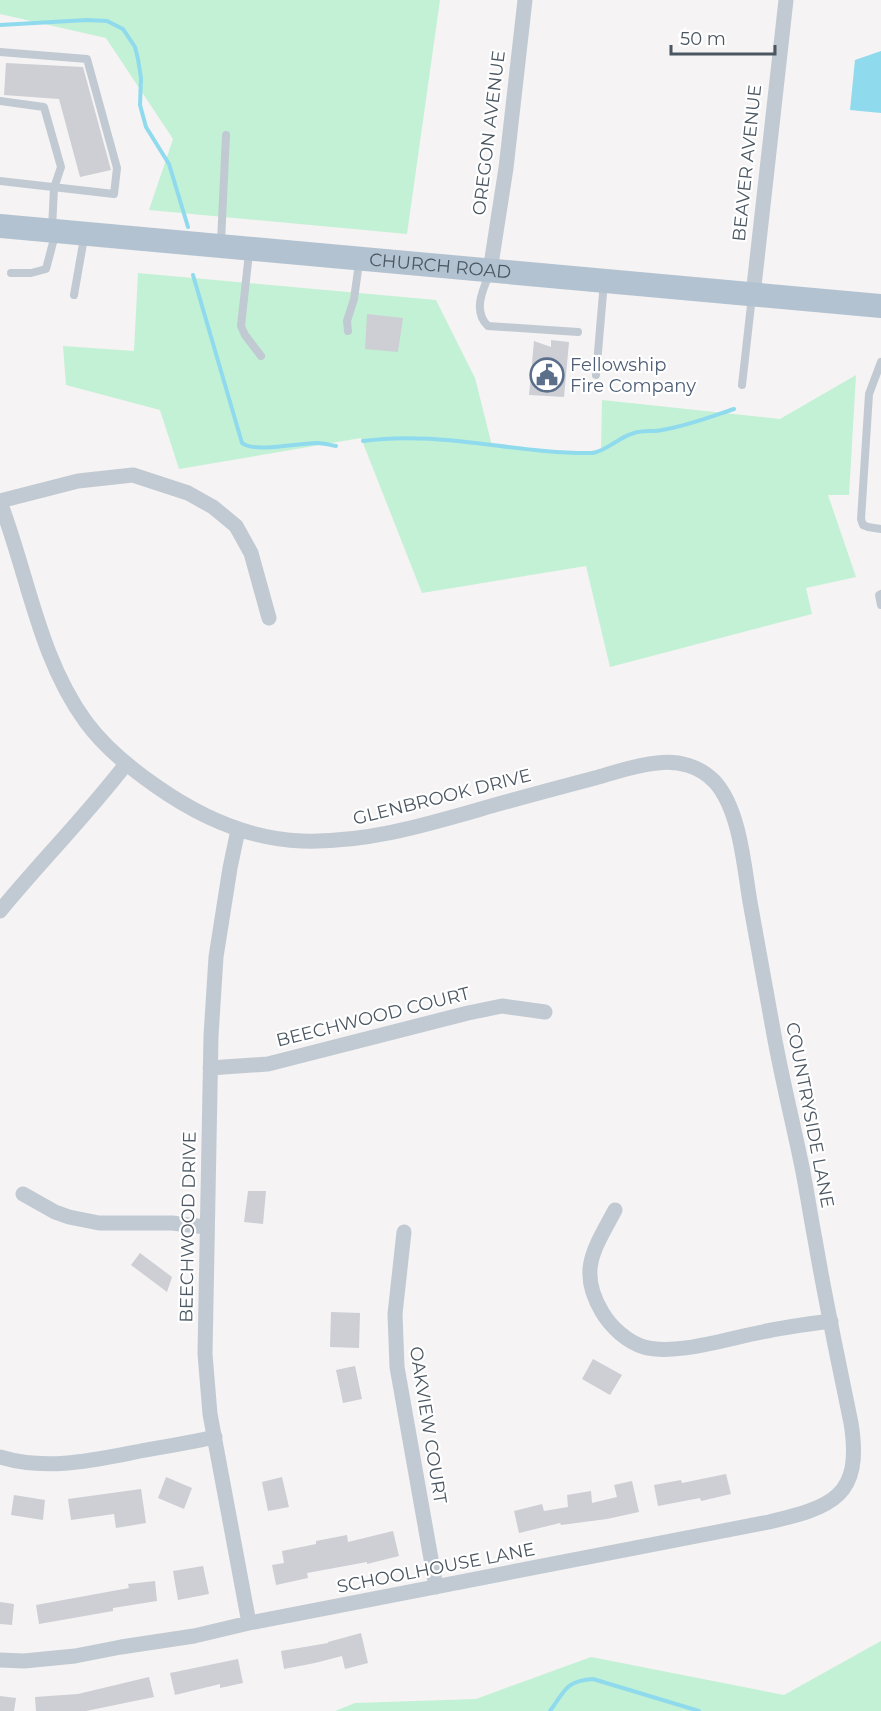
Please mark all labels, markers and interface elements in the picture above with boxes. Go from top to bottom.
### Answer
scale bar [671,18,774,56]
text: 50 m [680,28,726,50]
street label: OREGON AVENUE [468,49,510,217]
street label: BEAVER AVENUE [728,84,766,242]
street label: CHURCH ROAD [368,249,512,283]
place label: Fellowship Fire Company [570,354,696,397]
public building icon: Fellowship Fire Company [529,357,565,393]
street label: GLENBROOK DRIVE [351,764,533,830]
street label: BEECHWOOD COURT [274,982,473,1052]
street label: COUNTRYSIDE LANE [781,1020,839,1210]
street label: BEECHWOOD DRIVE [175,1131,201,1323]
street label: OAKVIEW COURT [405,1345,451,1506]
street label: SCHOOLHOUSE LANE [335,1538,537,1598]

